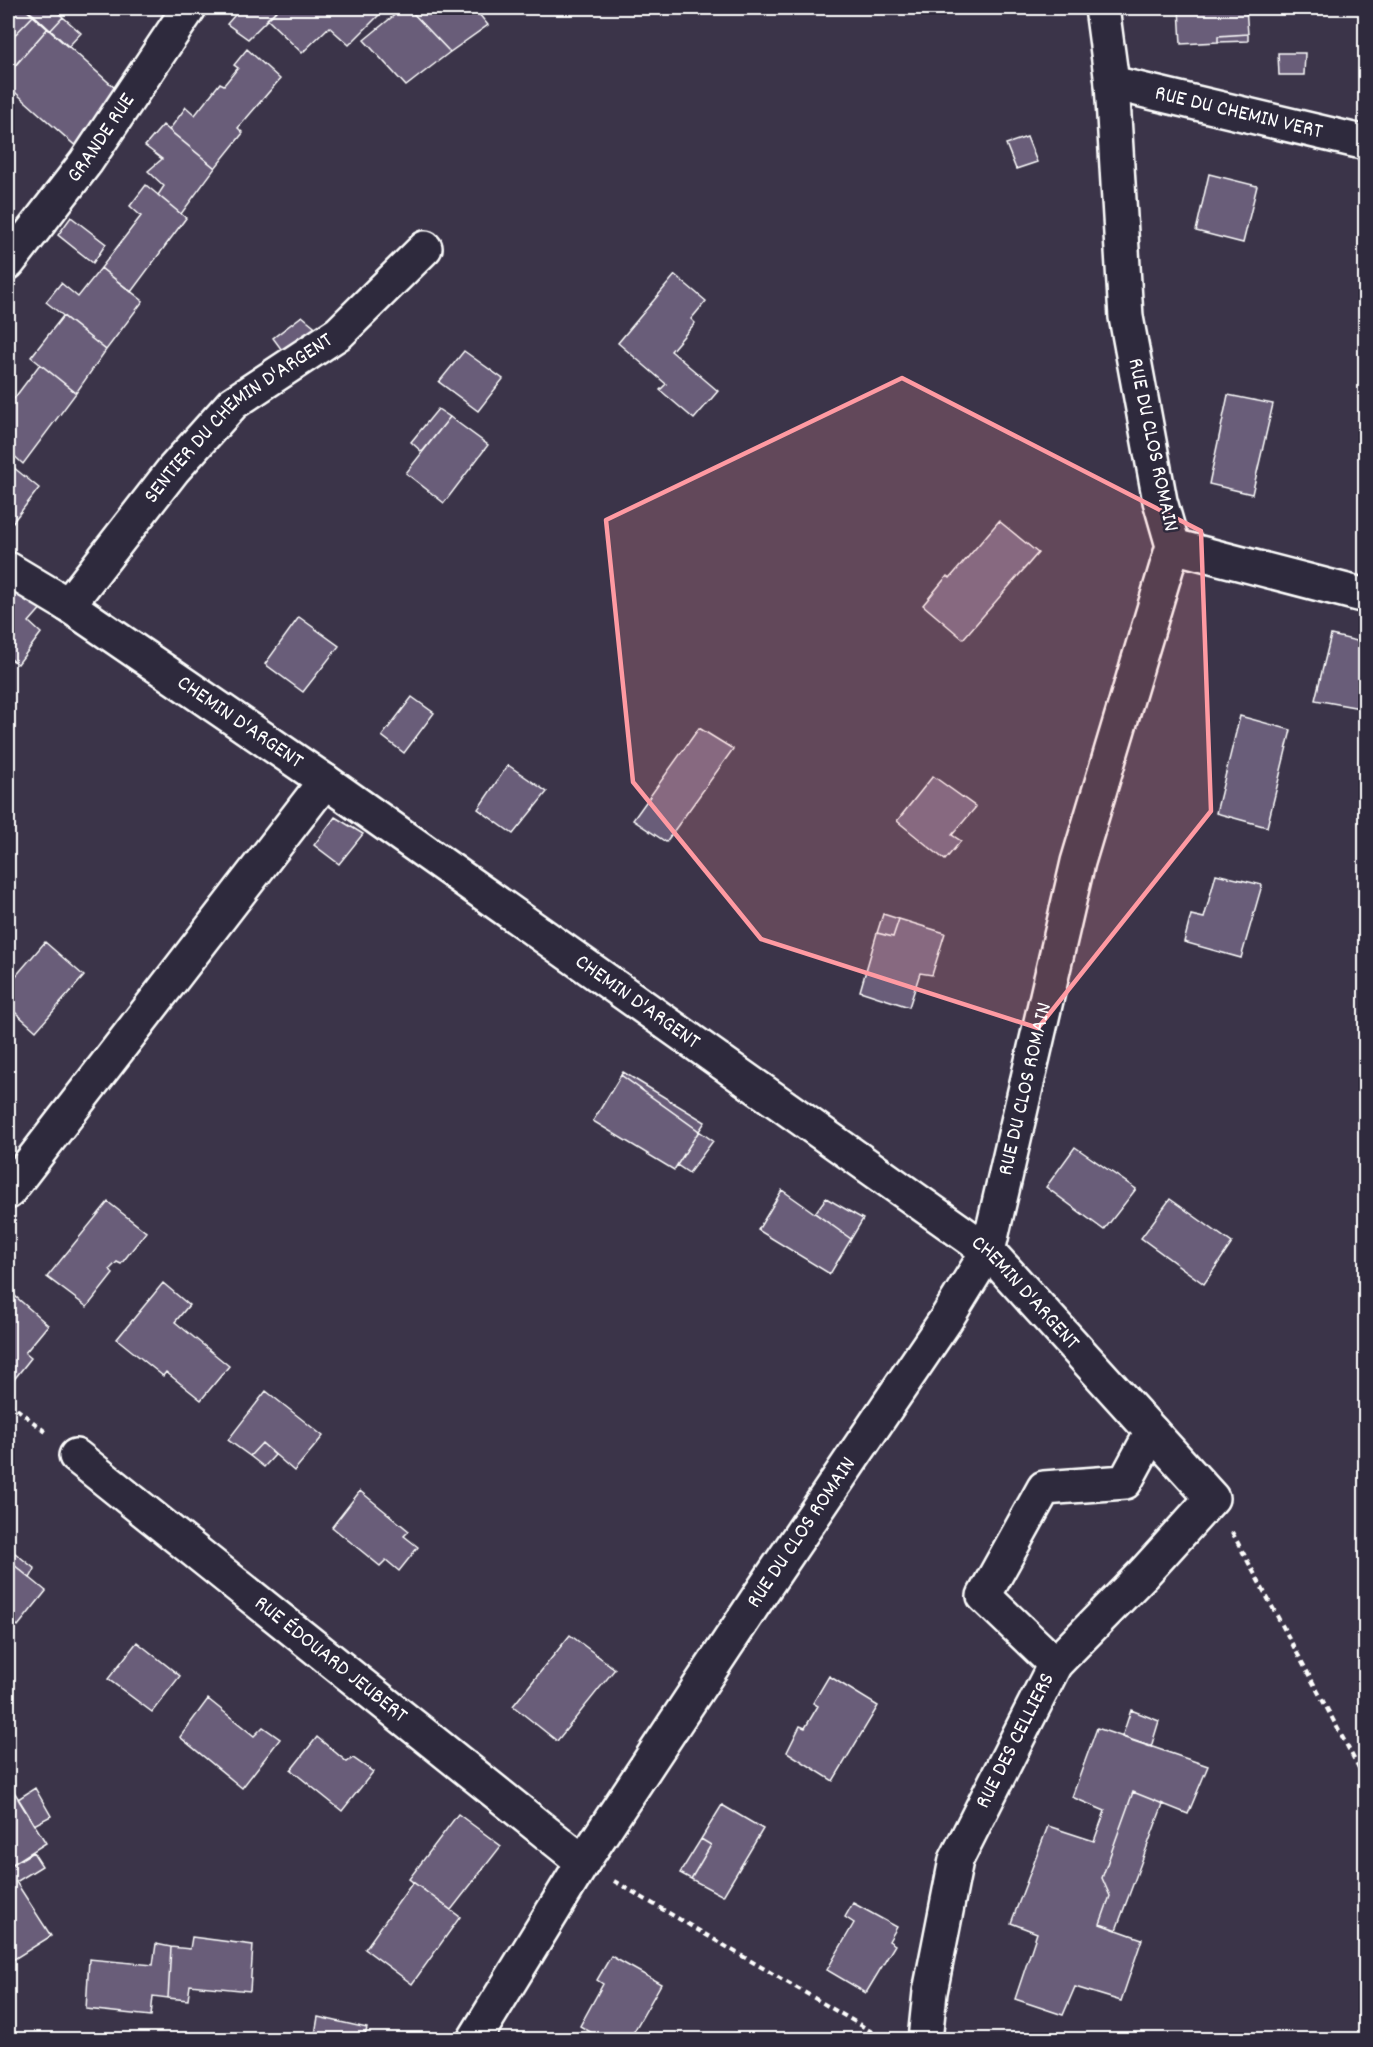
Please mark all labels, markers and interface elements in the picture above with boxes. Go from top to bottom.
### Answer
street label: RUE DU CHEMIN VERT [1152,78,1326,148]
street label: GRANDE RUE [60,87,143,190]
street label: SENTIER DU CHEMIN D'ARGENT [137,325,339,510]
street label: RUE DU CLOS ROMAIN [1118,355,1186,535]
street label: CHEMIN D'ARGENT [170,668,309,777]
street label: CHEMIN D'ARGENT [568,947,706,1058]
street label: RUE DU CLOS ROMAIN [990,1000,1060,1179]
street label: CHEMIN D'ARGENT [965,1228,1087,1357]
street label: RUE DU CLOS ROMAIN [739,1451,864,1615]
street label: RUE ÉDOUARD JEUBERT [247,1589,414,1731]
street label: RUE DES CELLIERS [968,1668,1064,1814]

